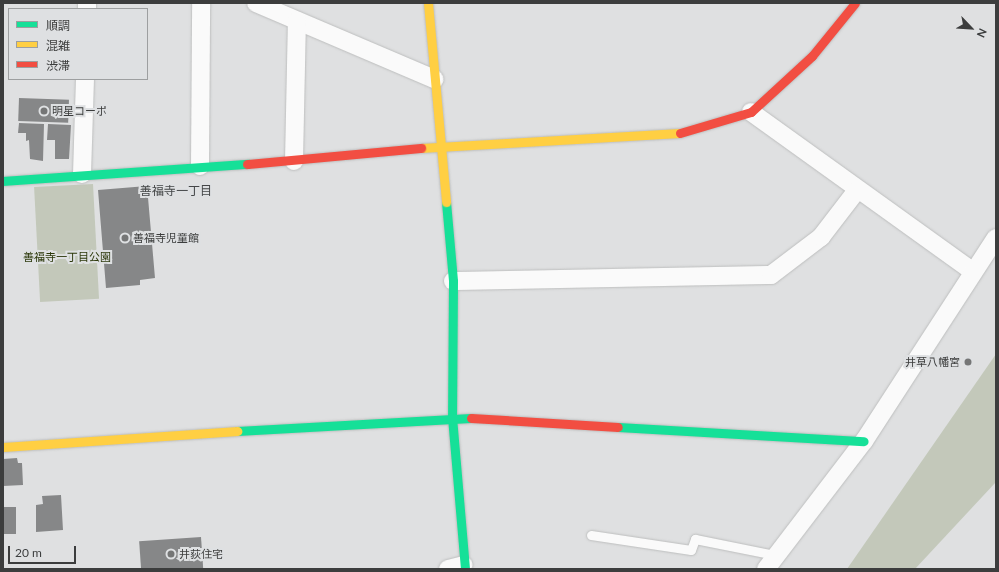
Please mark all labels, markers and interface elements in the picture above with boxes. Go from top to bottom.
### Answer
legend [8,8,148,80]
north arrow [951,8,991,48]
text: 順調 [46,18,70,33]
text: N [975,27,990,40]
text: 混雑 [46,38,70,53]
text: 渋滞 [46,58,70,73]
place label: 明星コーポ [52,104,107,118]
marker: 明星コーポ [39,106,49,116]
district label: 善福寺一丁目 [140,184,212,198]
place label: 善福寺児童館 [133,231,199,245]
marker: 善福寺児童館 [120,233,130,243]
park label: 善福寺一丁目公園 [23,250,111,264]
place label: 井草八幡宮 [905,355,960,369]
marker: 井草八幡宮 [963,357,973,367]
scale bar [10,538,78,564]
text: 20 m [15,545,42,560]
place label: 井荻住宅 [179,547,223,561]
marker: 井荻住宅 [166,549,176,559]

